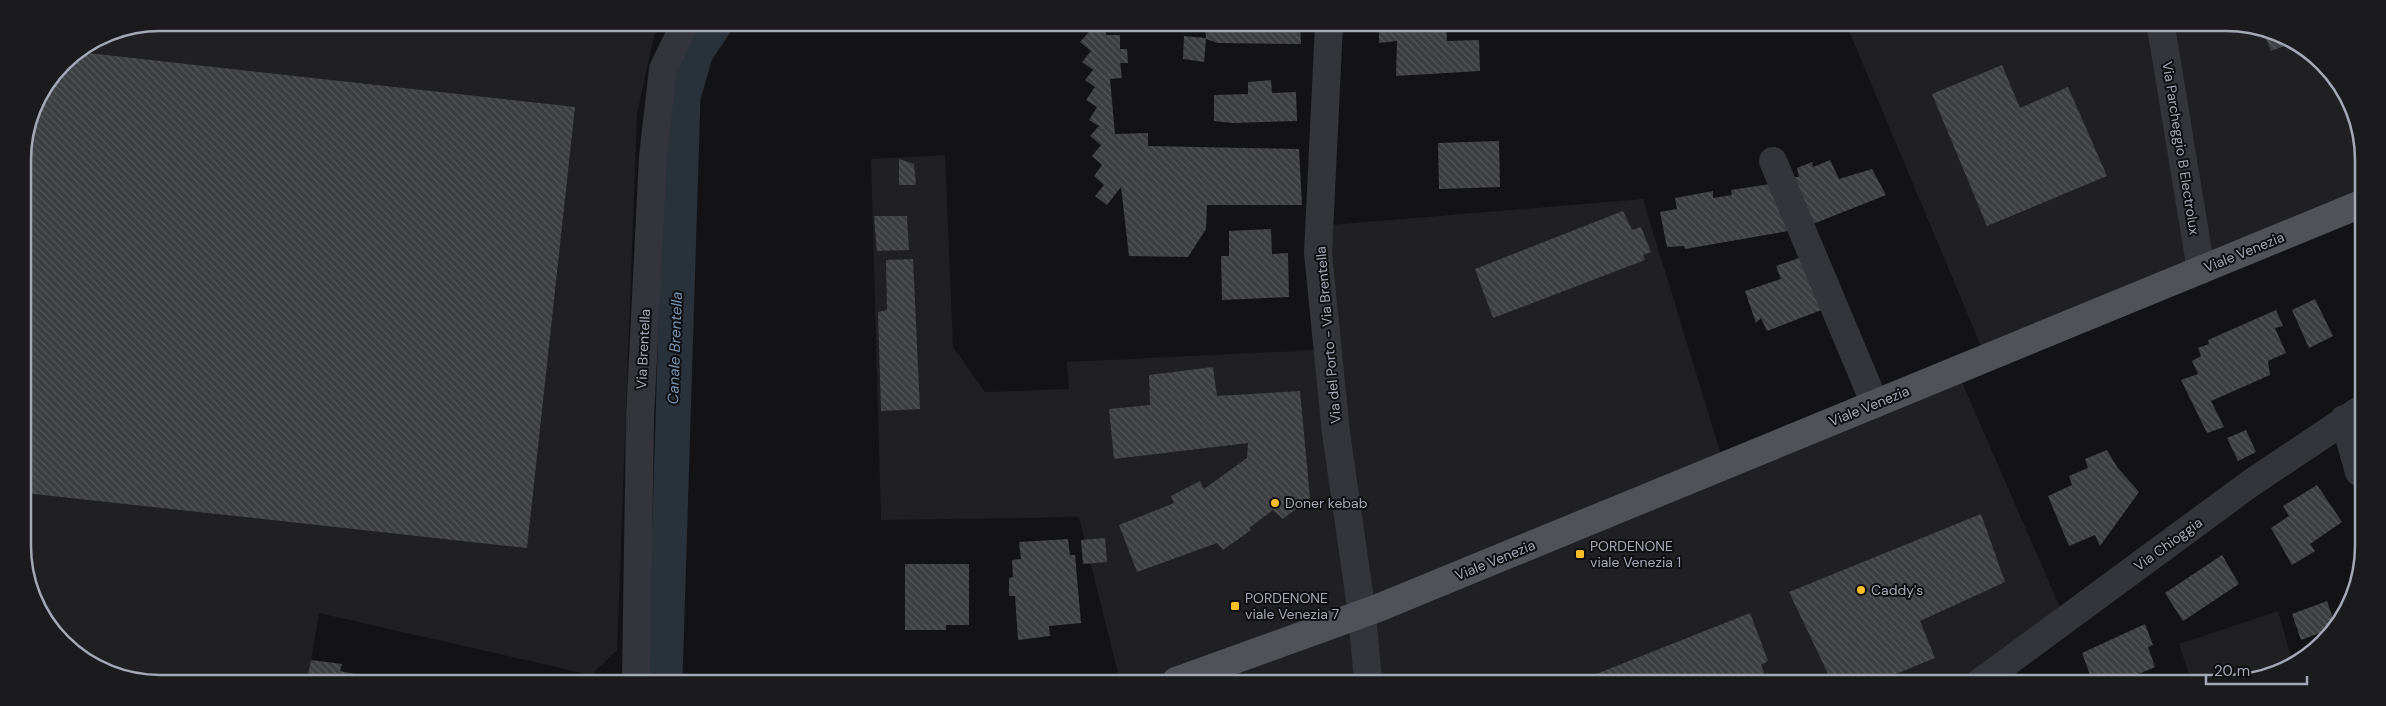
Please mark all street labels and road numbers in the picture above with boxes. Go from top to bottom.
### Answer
street label: Via Parcheggio B Electrolux [2158,60,2204,236]
street label: Viale Venezia [2201,228,2287,276]
street label: Via del Porto - Via Brentella [1311,246,1345,424]
street label: Via Brentella [632,308,654,390]
street label: Viale Venezia [1826,382,1912,430]
street label: Via Chioggia [2130,513,2206,575]
street label: Viale Venezia [1452,536,1538,584]

